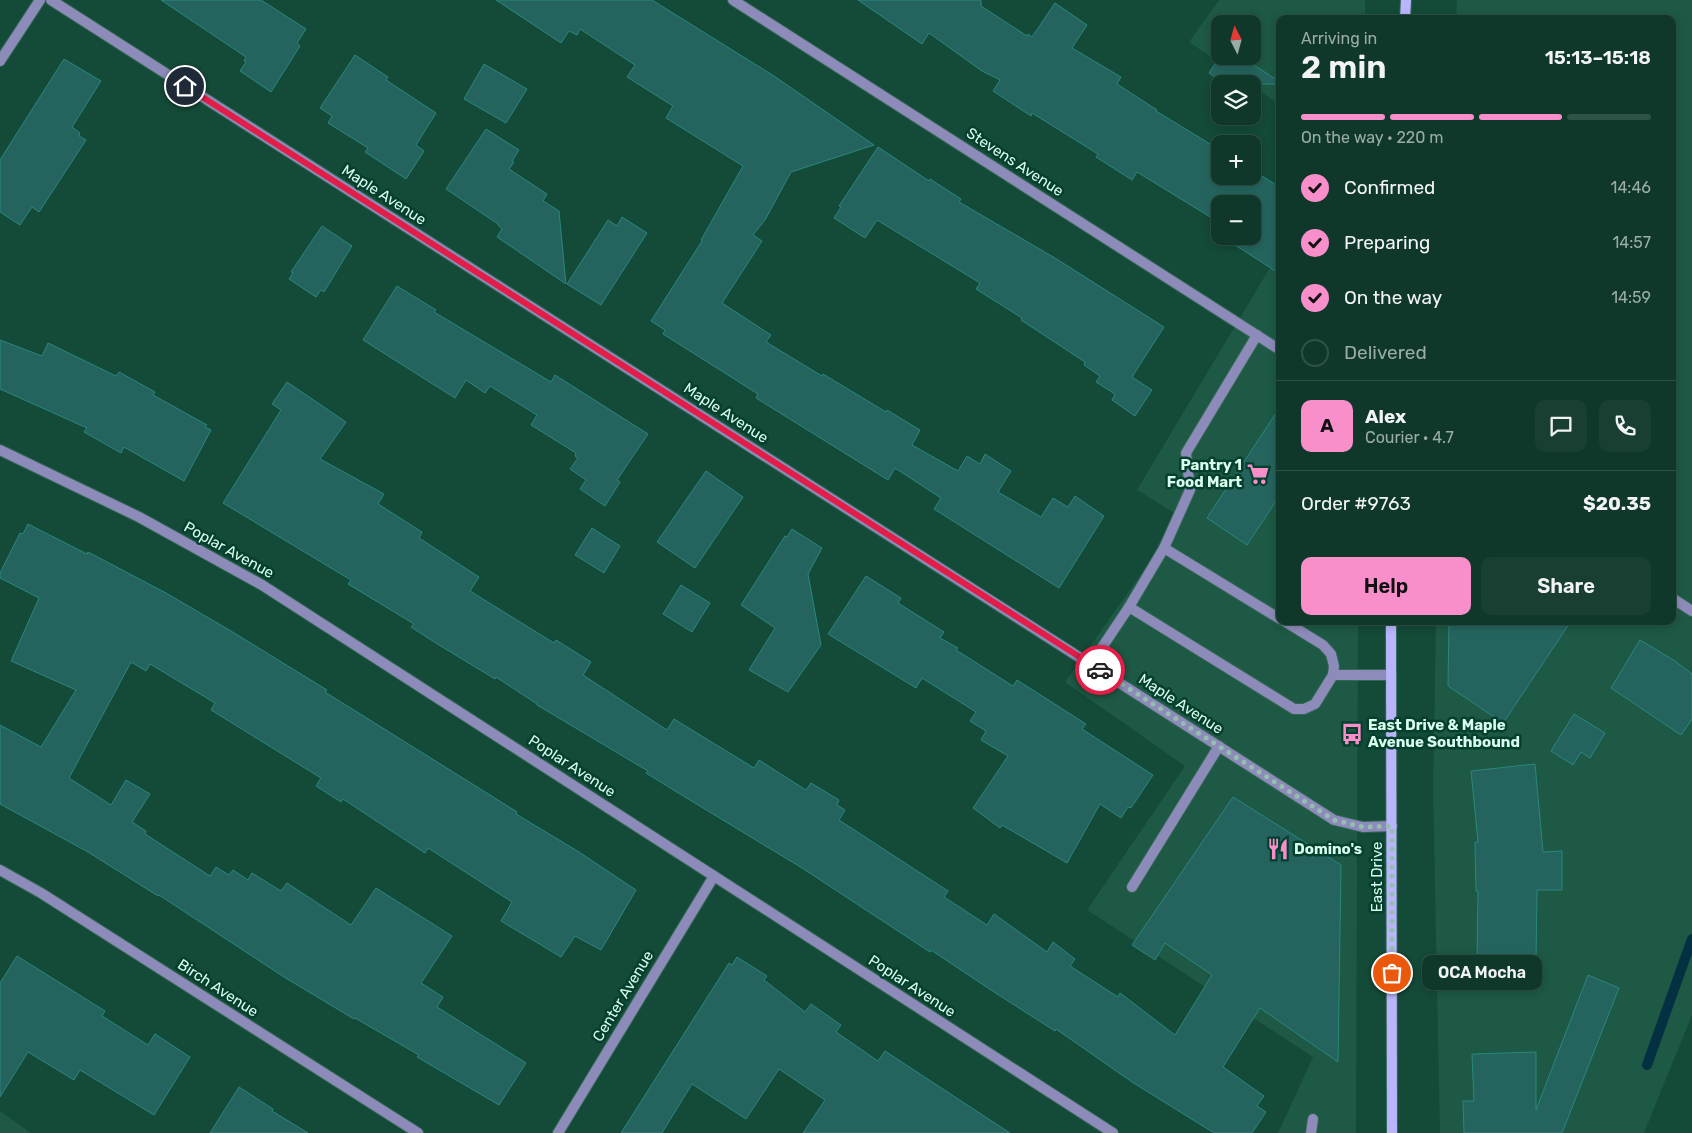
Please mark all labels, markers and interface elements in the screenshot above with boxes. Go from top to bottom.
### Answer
north arrow [1211,15,1261,65]
map controls [1211,15,1261,245]
text: Arriving in [1301,29,1377,48]
text: 15:13–15:18 [1545,46,1651,69]
text: 2 min [1301,48,1386,86]
pin [164,65,206,107]
icon: home [171,72,199,100]
button: layers [1211,75,1261,125]
street label: Stevens Avenue [963,124,1067,200]
text: On the way · 220 m [1301,128,1443,147]
button: + [1211,135,1261,185]
street label: Maple Avenue [338,161,430,229]
icon: check [1301,174,1329,202]
text: Confirmed [1344,176,1435,199]
text: 14:46 [1611,178,1651,197]
button: − [1211,195,1261,245]
icon: check [1301,229,1329,257]
text: Preparing [1344,231,1430,254]
text: 14:57 [1612,233,1651,252]
icon: check [1301,284,1329,312]
text: On the way [1344,286,1442,309]
text: 14:59 [1611,288,1651,307]
text: Delivered [1344,341,1427,364]
street label: Maple Avenue [680,379,772,447]
button: chat [1535,400,1587,452]
button: phone [1599,400,1651,452]
text: Alex [1365,405,1406,428]
text: A [1320,414,1334,437]
text: Courier · 4.7 [1365,428,1454,447]
place label: Pantry 1 Food Mart [1167,456,1242,491]
supermarket icon: Pantry 1 Food Mart [1245,461,1271,487]
text: Order #9763 [1301,492,1411,515]
text: $20.35 [1583,492,1651,515]
street label: Poplar Avenue [181,518,277,582]
button: Help [1301,557,1471,615]
button: Share [1481,557,1651,615]
courier [1075,645,1125,695]
icon: car [1086,656,1114,684]
street label: Maple Avenue [1135,670,1227,738]
place label: East Drive & Maple Avenue Southbound [1368,716,1520,751]
bus stop icon: East Drive & Maple Avenue Southbound [1339,721,1365,747]
street label: Poplar Avenue [525,731,619,801]
restaurant icon: Domino's [1265,836,1291,862]
place label: Domino's [1294,840,1362,858]
street label: East Drive [1368,842,1386,912]
street label: Center Avenue [589,947,657,1045]
street label: Poplar Avenue [865,951,959,1021]
pin [1371,952,1413,994]
street label: Birch Avenue [174,955,262,1021]
callout: OCA Mocha [1422,956,1542,990]
icon: bag [1378,959,1406,987]
text: OCA Mocha [1438,963,1526,982]

